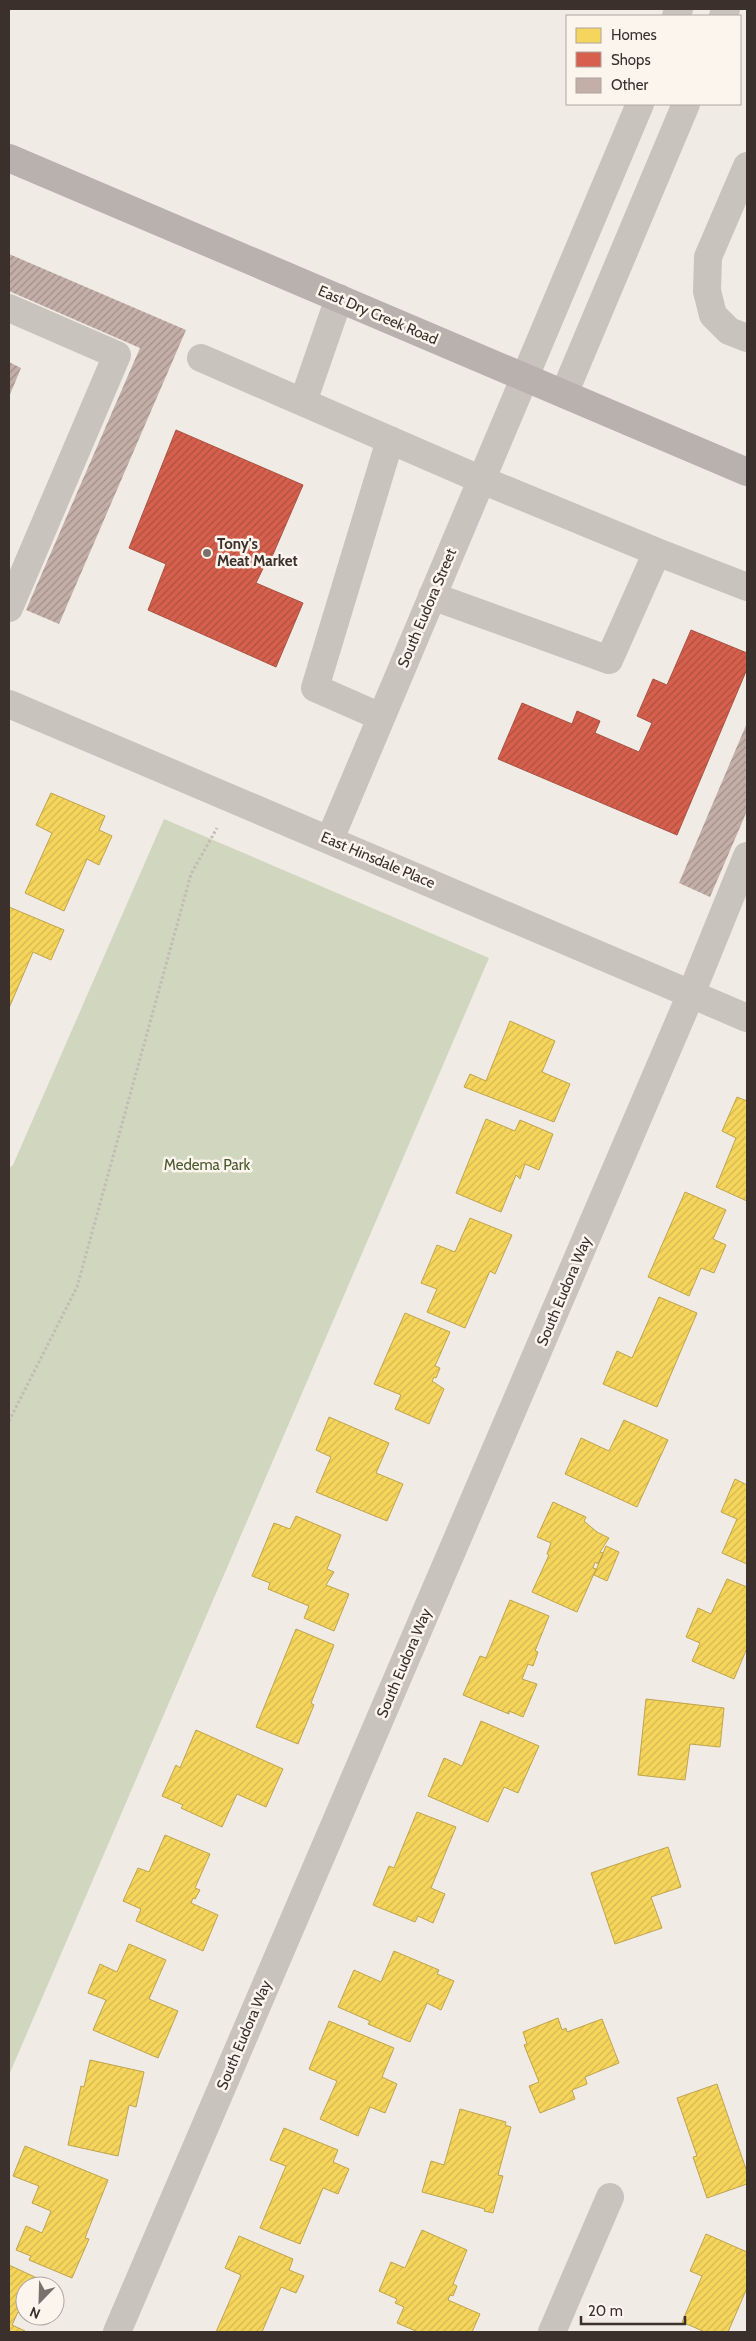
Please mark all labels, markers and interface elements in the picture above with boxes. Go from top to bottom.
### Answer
legend [566,15,741,105]
text: Homes [611,26,657,44]
text: Shops [611,51,651,69]
text: Other [611,76,648,94]
street label: East Dry Creek Road [315,282,441,348]
place label: Tony's Meat Market [217,535,298,570]
street label: South Eudora Street [394,546,460,670]
marker: Tony's Meat Market [201,547,213,559]
street label: East Hinsdale Place [318,828,438,892]
park label: Medema Park [164,1156,250,1174]
street label: South Eudora Way [533,1233,595,1348]
street label: South Eudora Way [373,1605,435,1720]
street label: South Eudora Way [213,1977,275,2092]
north arrow [15,2276,65,2326]
scale bar [581,2294,685,2326]
text: 20 m [588,2302,623,2320]
text: N [27,2303,43,2323]

